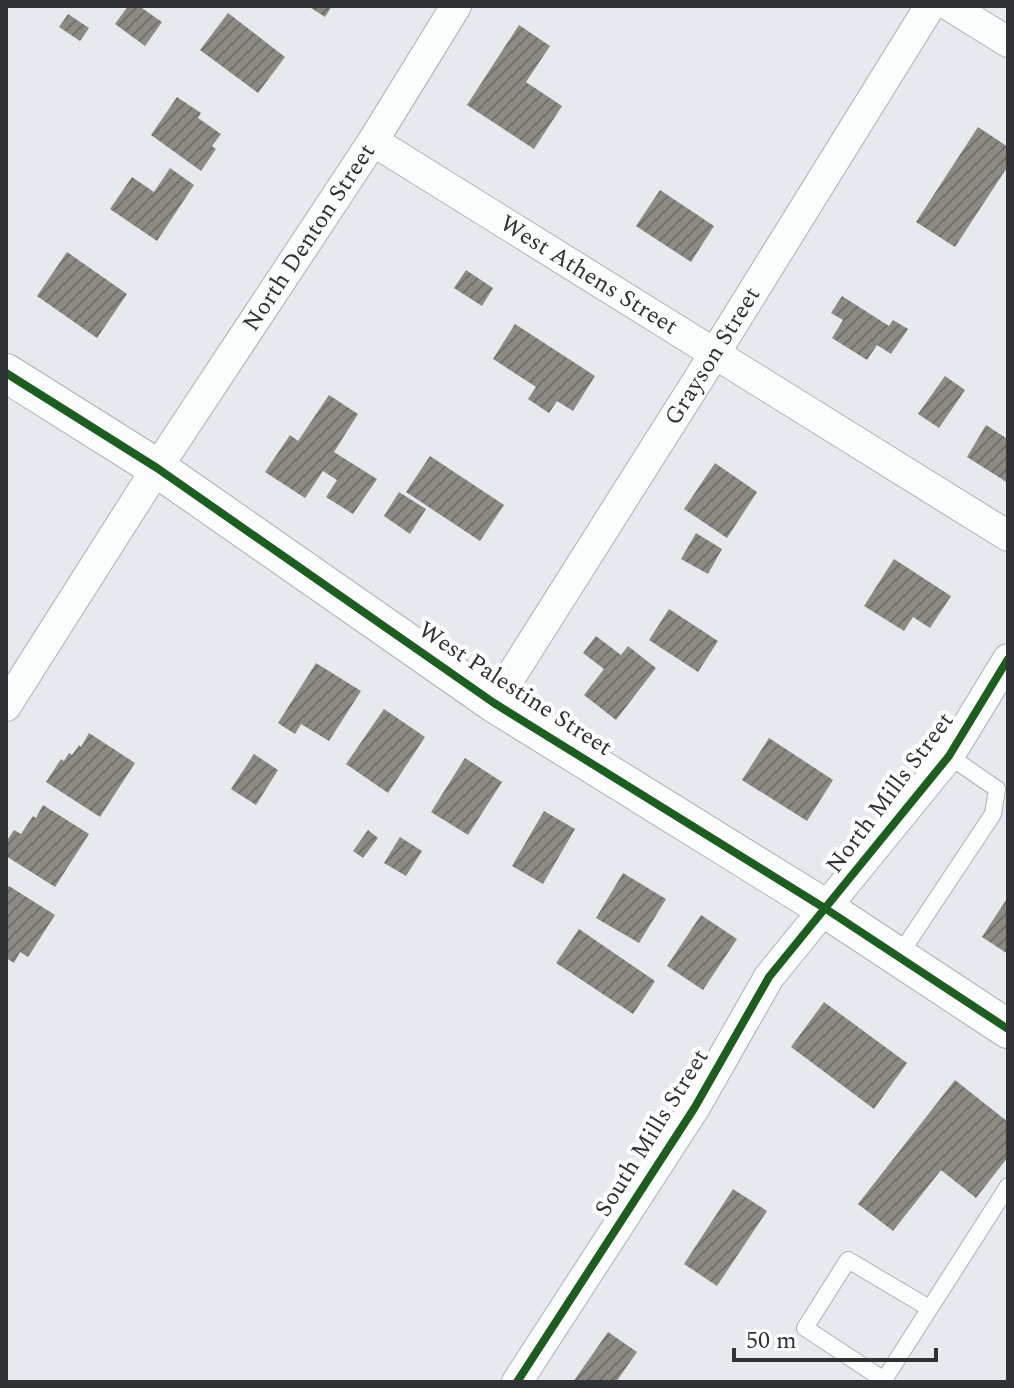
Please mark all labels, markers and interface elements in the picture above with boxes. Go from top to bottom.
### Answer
street label: North Denton Street [234,136,385,339]
street label: West Athens Street [493,206,685,344]
street label: Grayson Street [656,280,770,433]
street label: West Palestine Street [411,613,619,765]
street label: North Mills Street [817,705,963,881]
street label: South Mills Street [586,1042,718,1224]
scale bar [734,1312,936,1362]
text: 50 m [746,1323,797,1359]

